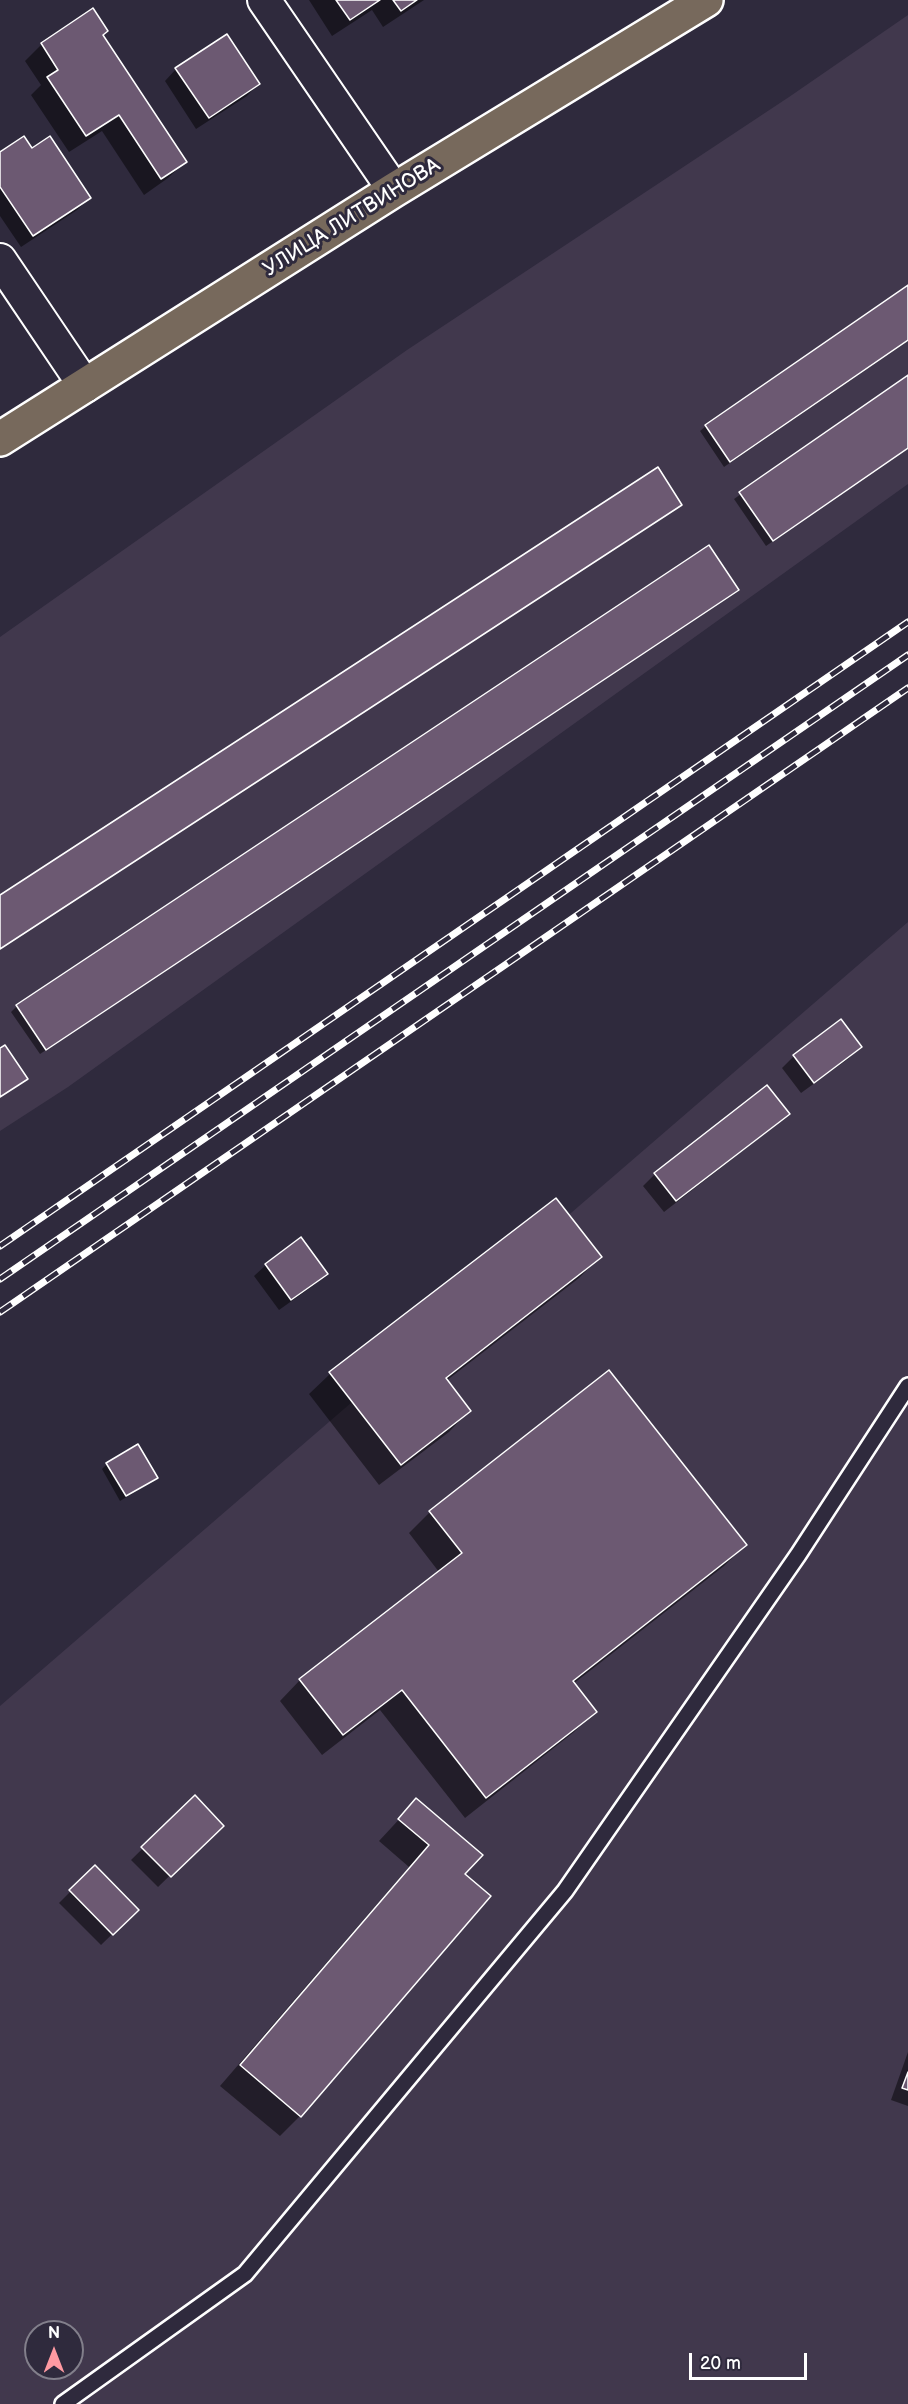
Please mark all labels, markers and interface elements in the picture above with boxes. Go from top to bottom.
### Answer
street label: УЛИЦА ЛИТВИНОВА [259,153,445,283]
north arrow [24,2320,84,2380]
text: N [48,2324,60,2343]
scale bar [692,2341,810,2379]
text: 20 m [700,2353,741,2374]

